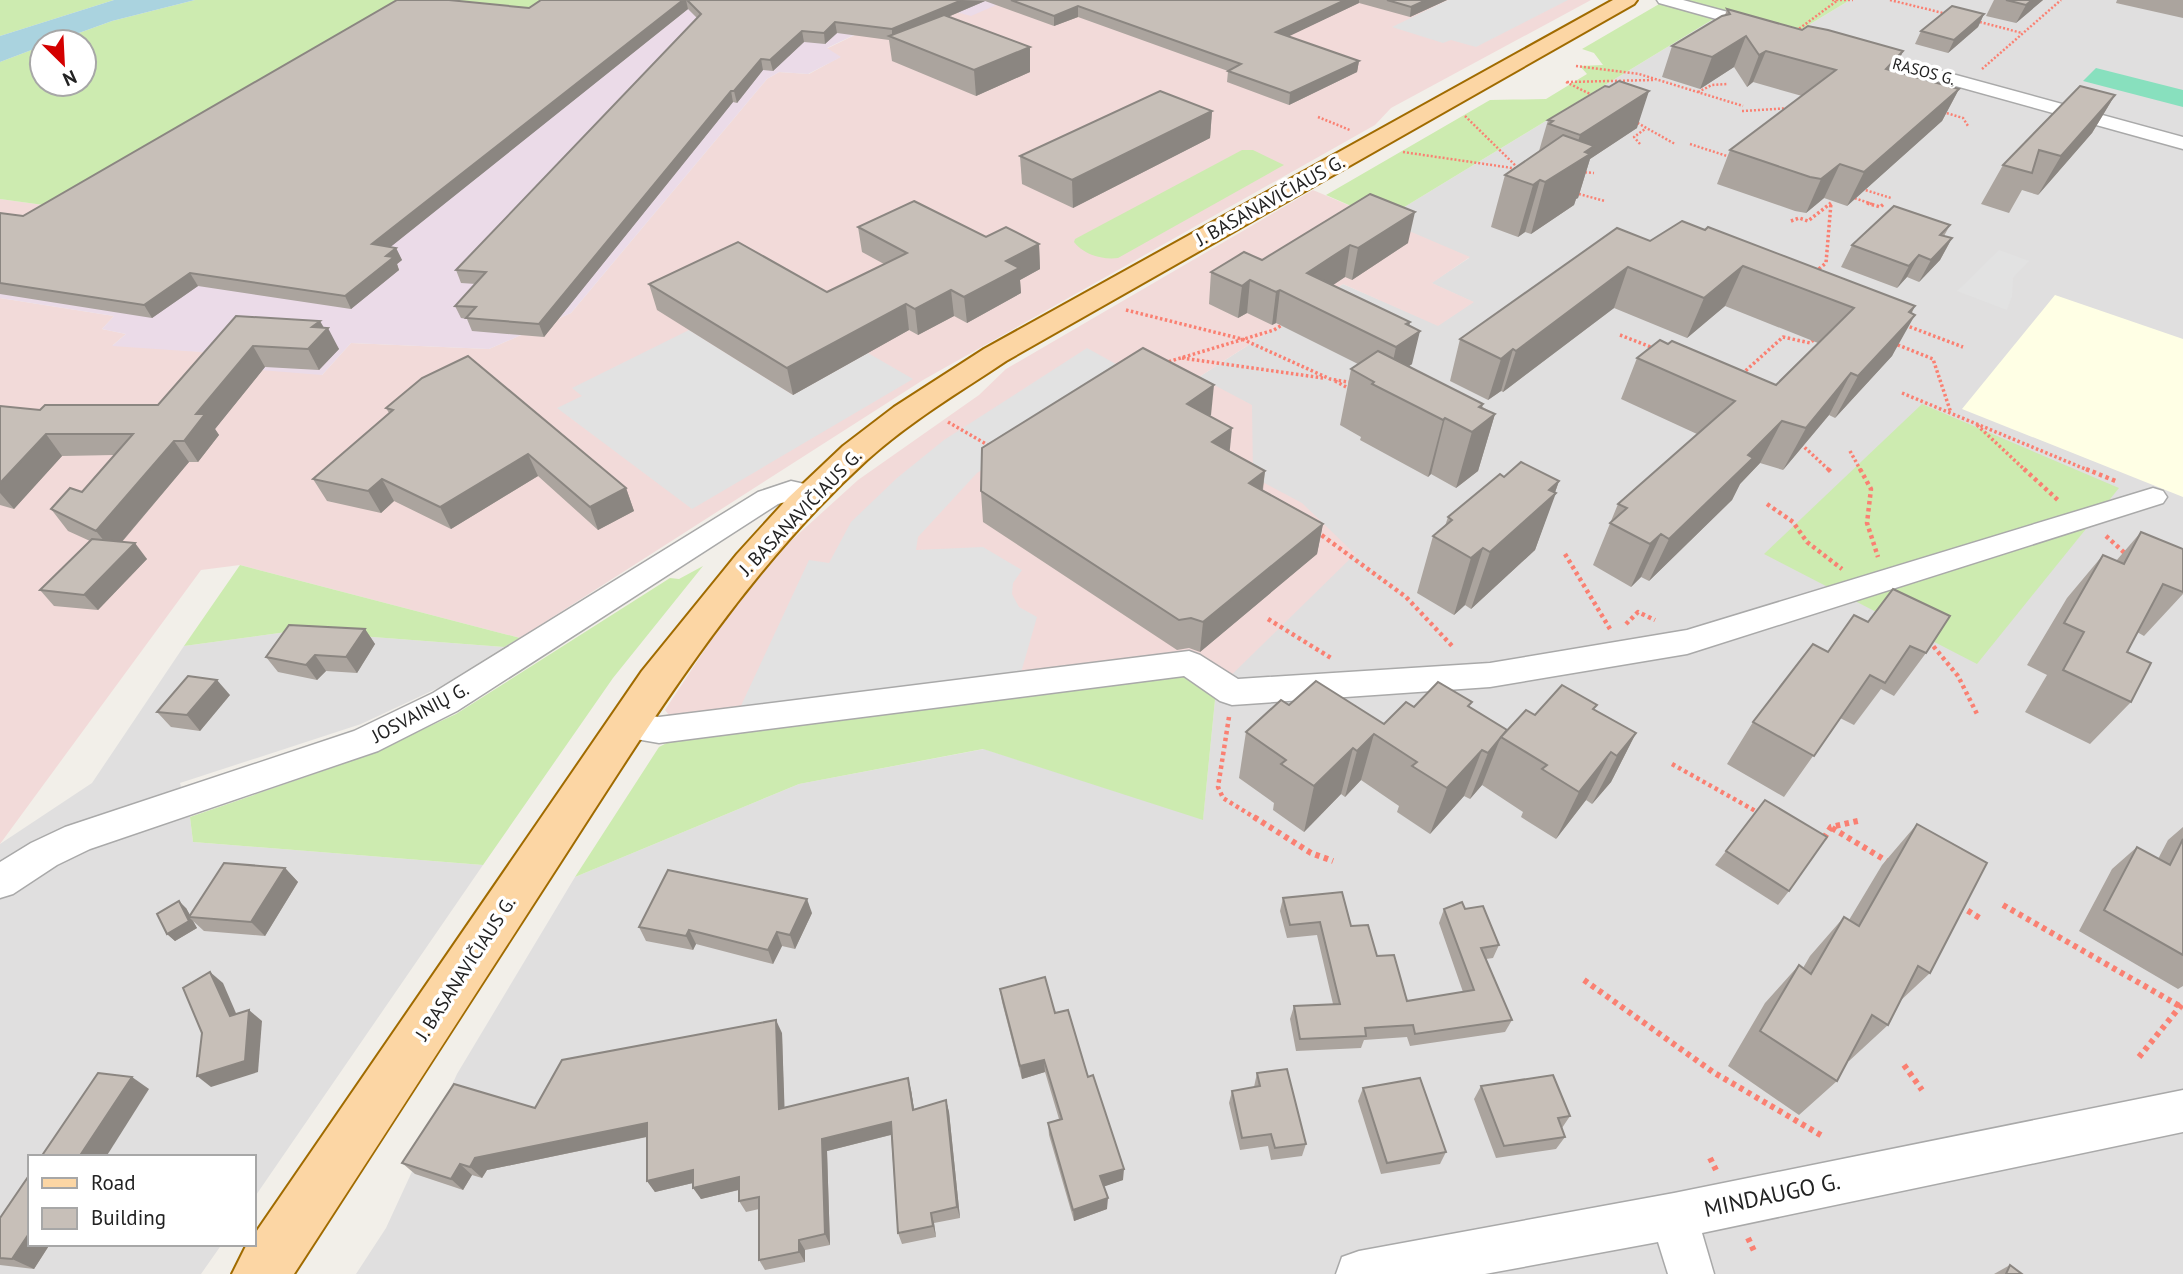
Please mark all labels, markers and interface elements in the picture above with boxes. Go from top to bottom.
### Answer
north arrow [28,28,98,98]
street label: RASOS G. [1891,53,1957,89]
text: N [59,65,80,92]
street label: J. BASANAVIČIAUS G. [1190,149,1349,251]
street label: J. BASANAVIČIAUS G. [733,444,867,581]
street label: JOSVAINIŲ G. [366,676,473,748]
street label: J. BASANAVIČIAUS G. [409,892,520,1045]
legend [28,1155,256,1246]
street label: MINDAUGO G. [1701,1166,1843,1223]
text: Road [91,1169,135,1196]
text: Building [91,1204,166,1231]

